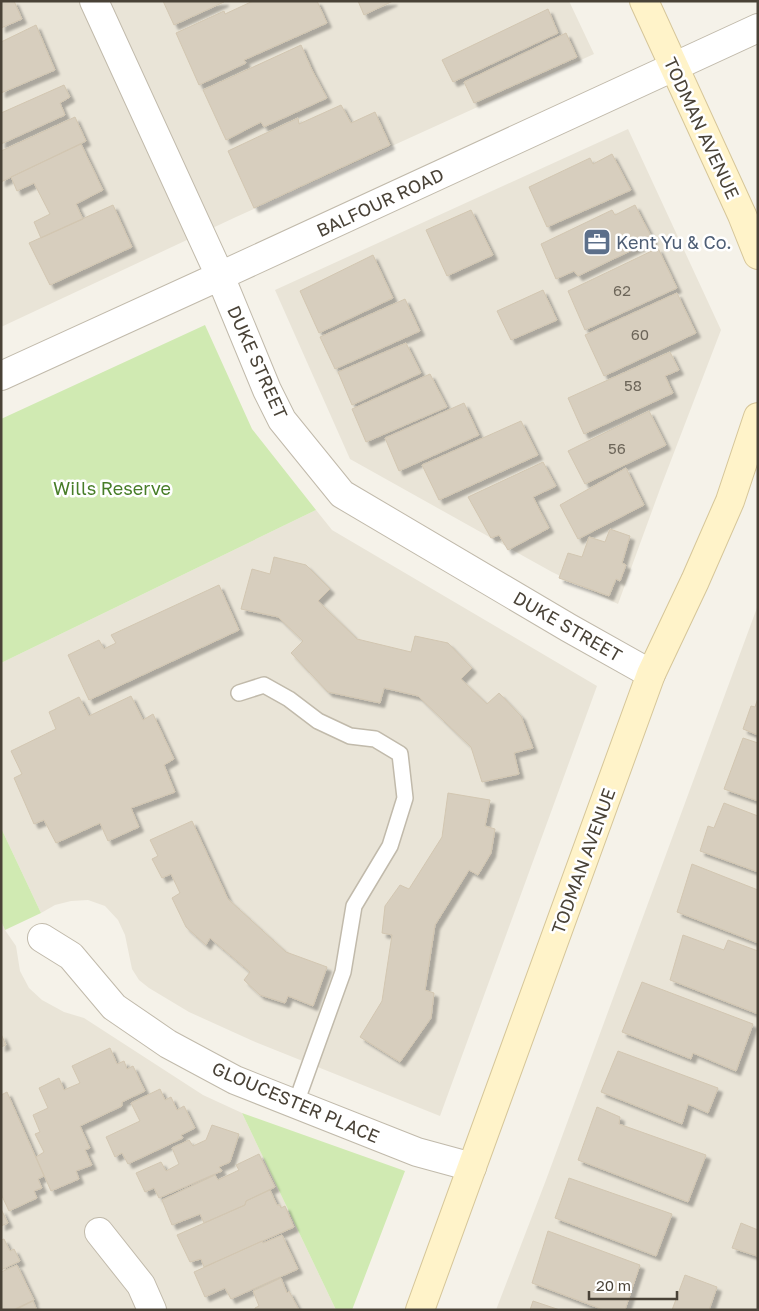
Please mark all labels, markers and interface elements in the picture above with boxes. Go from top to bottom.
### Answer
street label: TODMAN AVENUE [660,54,744,202]
street label: BALFOUR ROAD [313,163,447,241]
office icon: Kent Yu & Co. [582,227,612,257]
place label: Kent Yu & Co. [616,231,732,253]
house number: 62 [613,281,631,299]
street label: DUKE STREET [223,302,293,422]
house number: 60 [631,325,649,343]
house number: 58 [624,376,642,394]
house number: 56 [608,439,626,457]
park label: Wills Reserve [53,477,171,499]
street label: DUKE STREET [510,586,626,666]
street label: TODMAN AVENUE [546,785,620,937]
street label: GLOUCESTER PLACE [209,1057,383,1147]
scale bar [589,1268,676,1300]
text: 20 m [596,1276,631,1294]

